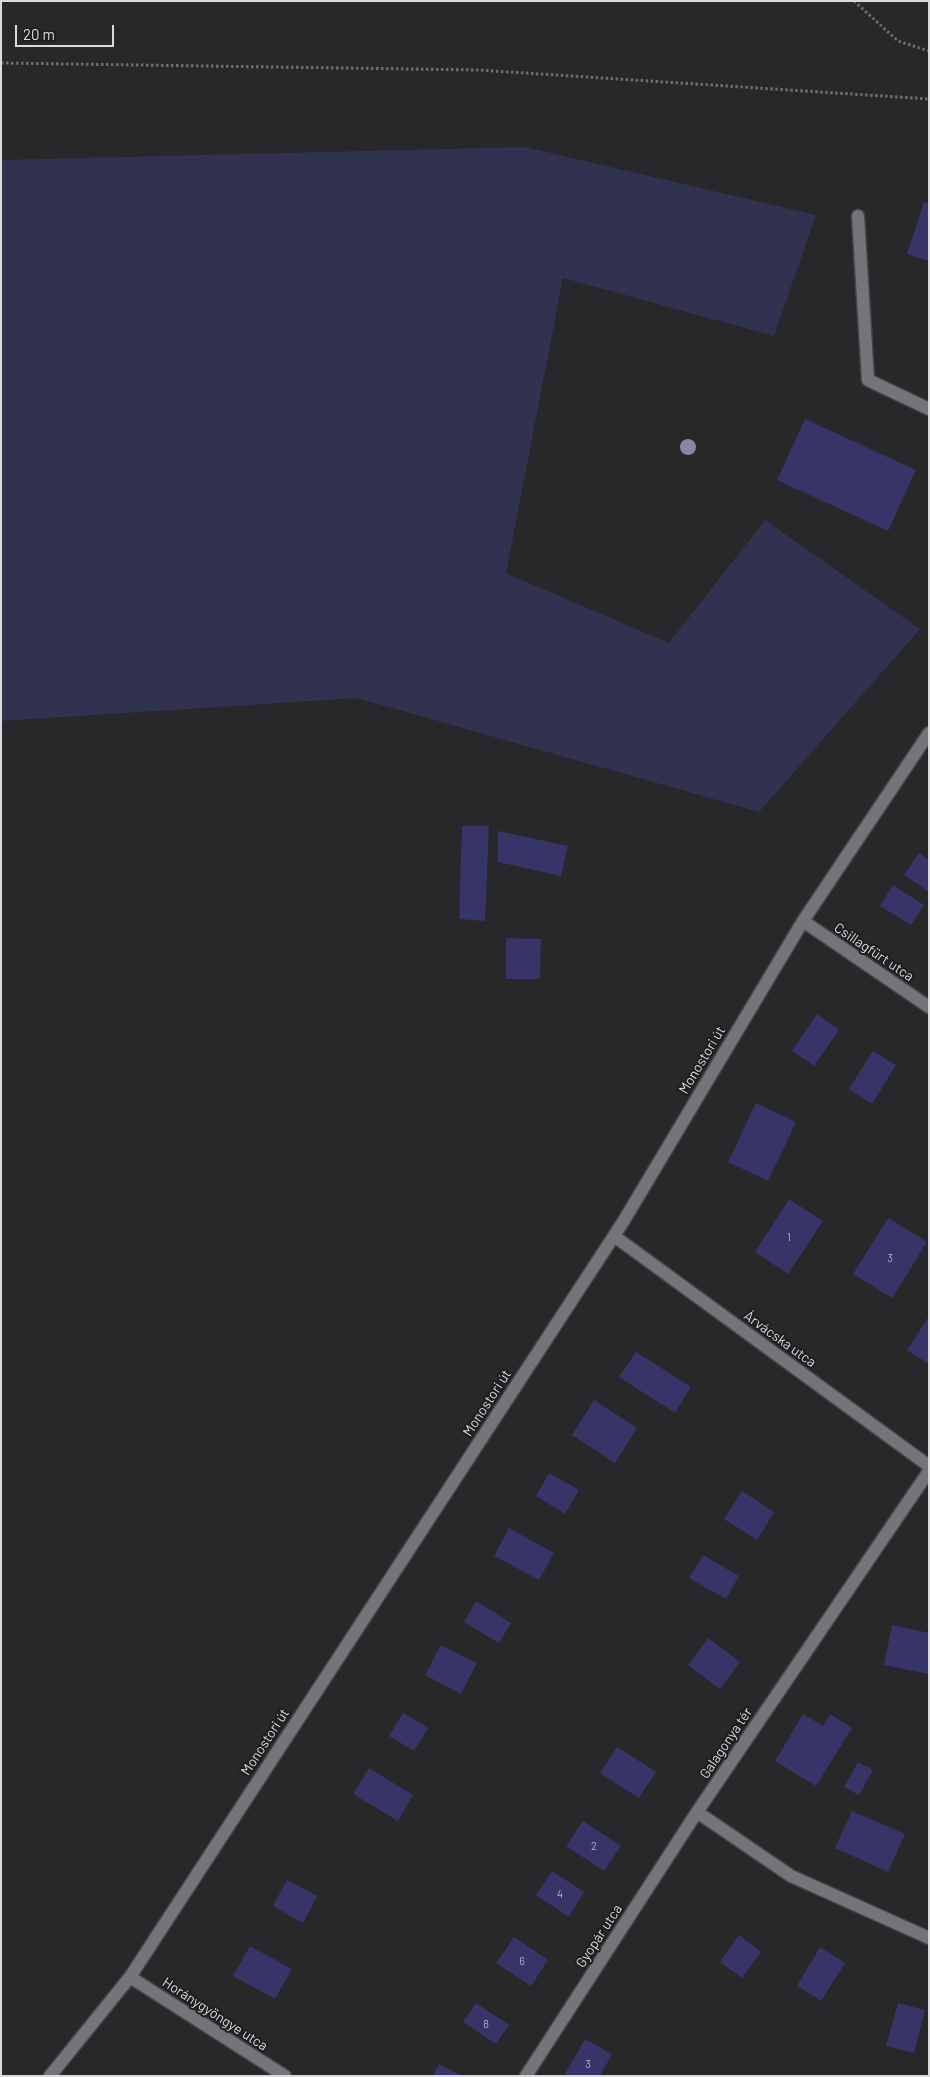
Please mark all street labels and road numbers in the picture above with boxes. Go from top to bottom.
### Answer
street label: Csillagfürt utca [831,919,917,985]
street label: Monostori út [675,1023,729,1097]
street label: Árvácska utca [741,1307,819,1371]
street label: Monostori út [459,1367,515,1439]
street label: Galagonya tér [696,1704,756,1782]
street label: Monostori út [237,1706,293,1778]
street label: Gyopár utca [572,1901,626,1971]
street label: Horánygyöngye utca [159,1974,271,2054]

